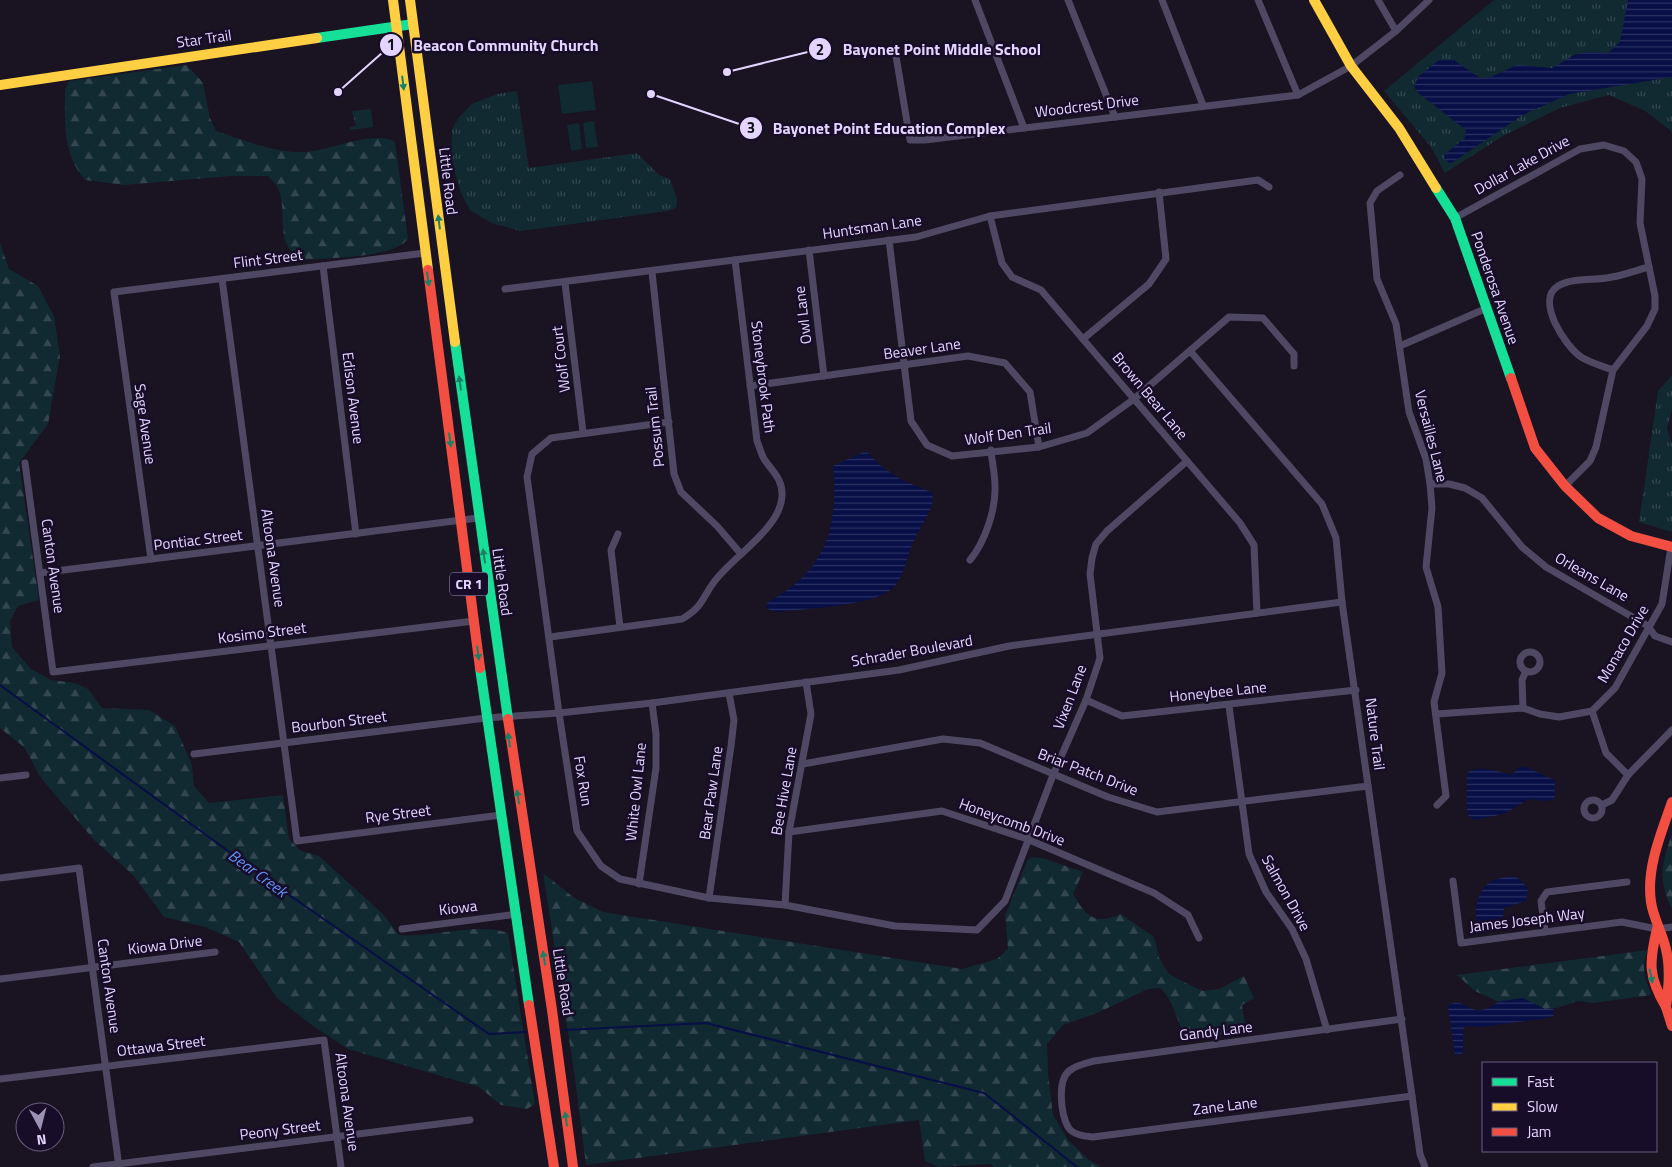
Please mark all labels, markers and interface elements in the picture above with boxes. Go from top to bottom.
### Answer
street label: Star Trail [175,23,233,54]
callout: Beacon Community Church [378,30,609,61]
text: 1 [387,33,395,56]
text: Beacon Community Church [413,33,599,57]
callout: Bayonet Point Middle School [808,34,1051,65]
text: Bayonet Point Middle School [843,37,1041,61]
text: 2 [816,38,824,61]
one-way arrow [399,75,407,91]
street label: Woodcrest Drive [1034,88,1140,123]
callout: Bayonet Point Education Complex [738,113,1016,144]
text: 3 [747,116,755,139]
text: Bayonet Point Education Complex [773,116,1006,140]
street label: Dollar Lake Drive [1470,129,1574,200]
street label: Little Road [433,146,464,216]
street label: Huntsman Lane [821,208,923,245]
one-way arrow [435,214,443,230]
street label: Ponderosa Avenue [1465,228,1526,347]
street label: Flint Street [232,243,305,274]
one-way arrow [424,271,432,287]
street label: Owl Lane [788,285,817,345]
street label: Stoneybrook Path [745,320,782,434]
street label: Wolf Court [545,324,576,394]
street label: Beaver Lane [882,332,962,365]
street label: Brown Bear Lane [1107,347,1194,444]
street label: Edison Avenue [336,351,371,445]
one-way arrow [456,375,464,391]
street label: Sage Avenue [128,382,163,466]
street label: Possum Trail [639,386,670,468]
street label: Versailles Lane [1409,388,1454,484]
street label: Wolf Den Trail [963,416,1053,451]
one-way arrow [446,432,454,448]
street label: Altoona Avenue [255,507,292,609]
street label: Canton Avenue [35,517,72,615]
street label: Pontiac Street [152,523,244,556]
street label: Orleans Lane [1551,546,1634,607]
street label: Little Road [486,547,519,617]
one-way arrow [479,548,487,564]
road number: CR 1 [450,572,488,596]
street label: Monaco Drive [1591,601,1654,687]
street label: Kosimo Street [216,616,308,649]
street label: Schrader Boulevard [849,629,974,673]
one-way arrow [474,646,482,662]
street label: Vixen Lane [1047,661,1092,733]
street label: Honeybee Lane [1168,675,1268,708]
street label: Nature Trail [1360,696,1391,771]
street label: Bourbon Street [290,704,389,739]
one-way arrow [505,732,513,748]
street label: White Owl Lane [619,741,652,842]
street label: Briar Patch Drive [1035,742,1142,801]
street label: Bear Paw Lane [693,745,728,841]
street label: Bee Hive Lane [764,745,803,837]
street label: Fox Run [568,754,599,808]
one-way arrow [514,789,522,805]
street label: Honeycomb Drive [956,792,1068,851]
street label: Rye Street [364,798,433,829]
water label: Bear Creek [223,843,294,904]
street label: Salmon Drive [1256,851,1317,935]
street label: Kiowa [437,894,479,921]
street label: James Joseph Way [1468,901,1586,938]
street label: Kiowa Drive [126,929,203,960]
street label: Canton Avenue [91,937,128,1035]
street label: Little Road [547,947,580,1017]
one-way arrow [539,949,547,965]
one-way arrow [1648,969,1656,985]
street label: Gandy Lane [1178,1015,1254,1046]
street label: Ottawa Street [115,1029,207,1062]
street label: Altoona Avenue [329,1051,366,1153]
legend [1482,1062,1657,1152]
text: Fast [1527,1070,1555,1093]
street label: Zane Lane [1191,1090,1259,1121]
text: Slow [1527,1095,1558,1118]
north arrow [15,1102,65,1152]
one-way arrow [562,1110,570,1126]
street label: Peony Street [238,1113,323,1146]
text: Jam [1527,1120,1551,1143]
text: N [36,1129,48,1151]

